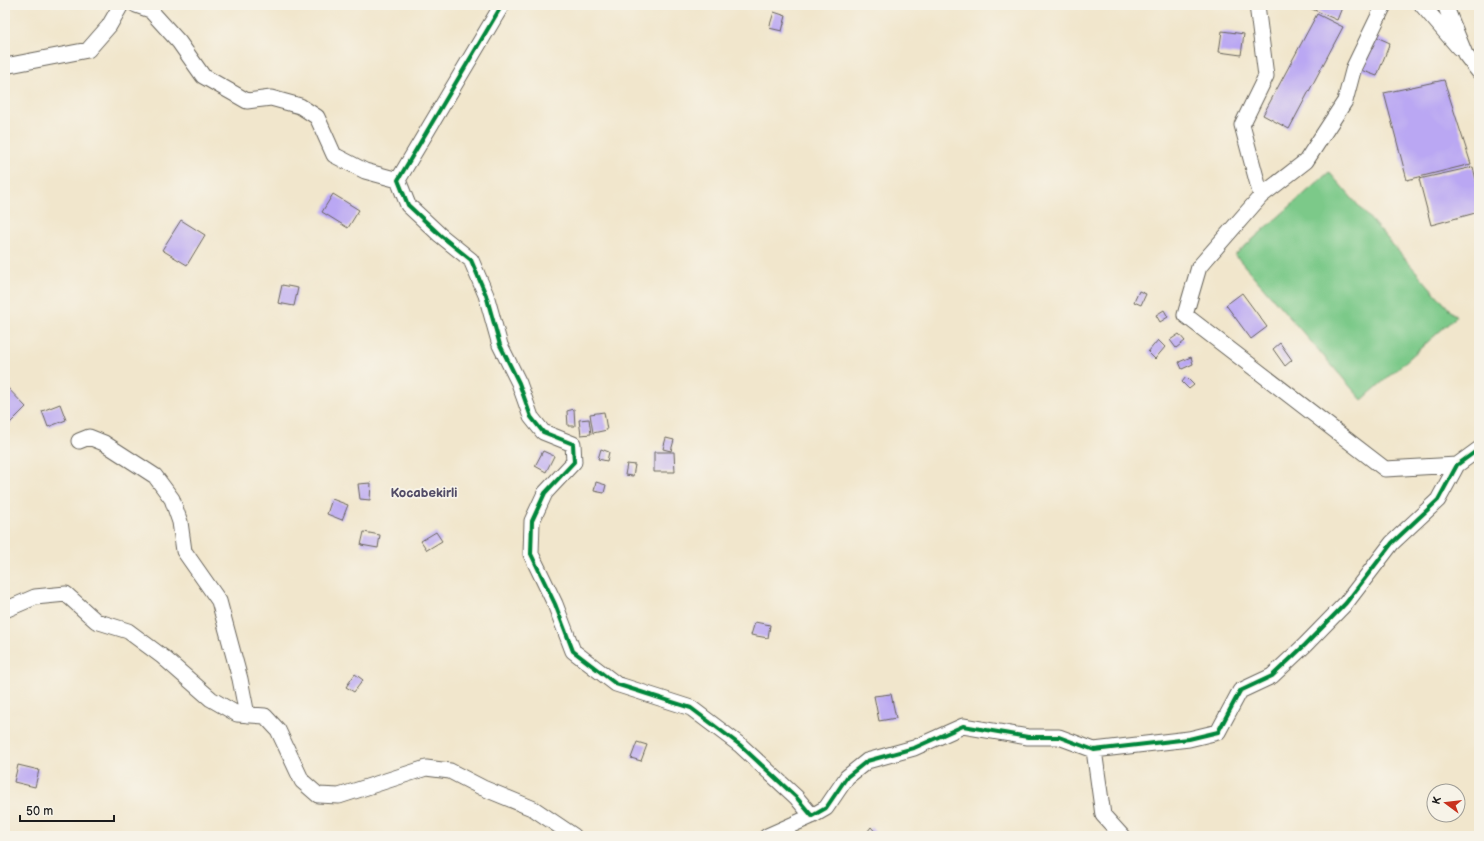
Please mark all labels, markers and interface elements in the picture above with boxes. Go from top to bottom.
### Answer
district label: Kocabekirli [390,485,458,501]
north arrow [1426,783,1466,823]
text: K [1430,795,1444,806]
scale bar [20,797,114,823]
text: 50 m [26,804,53,819]

